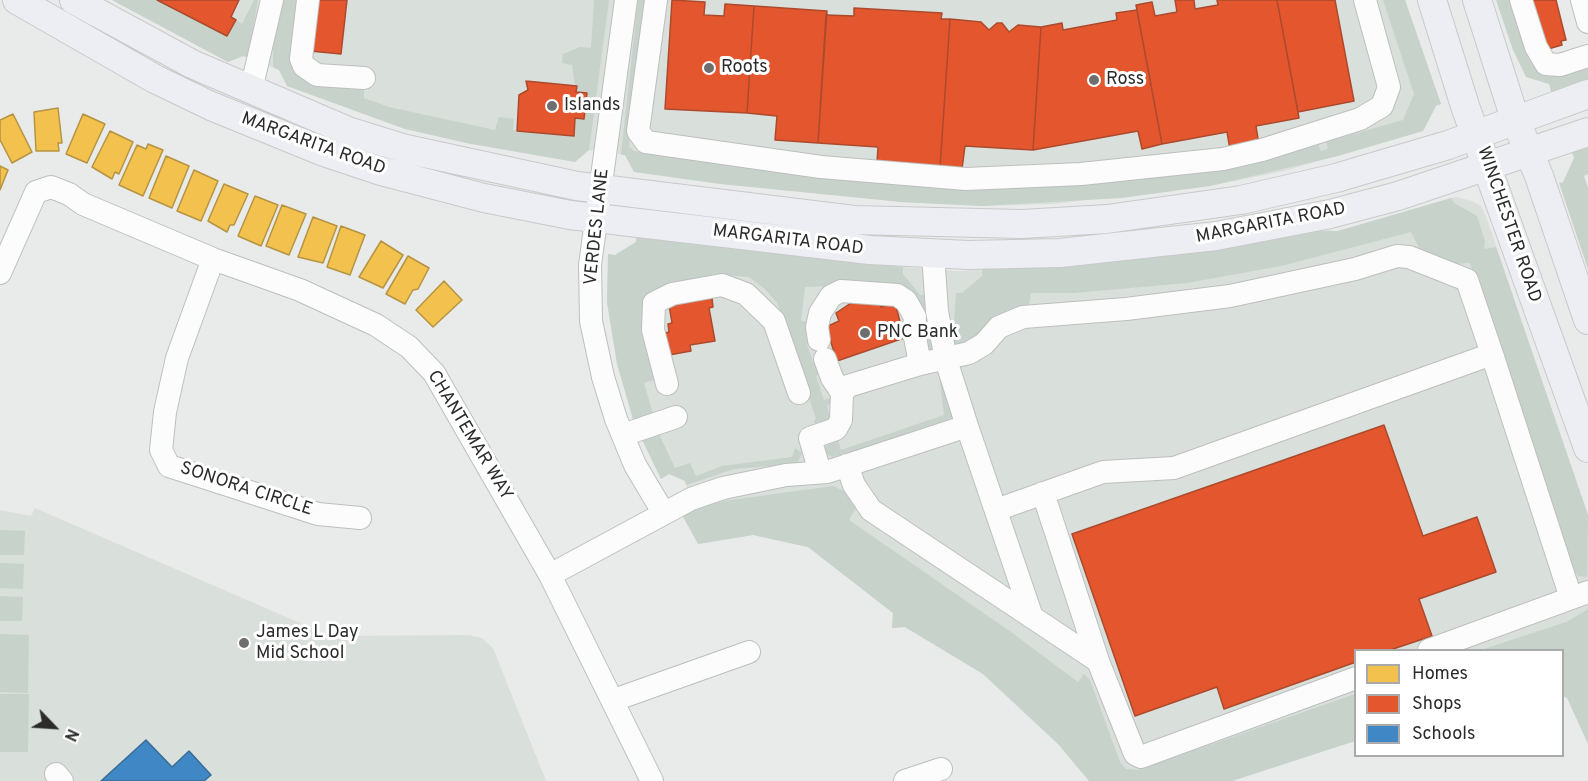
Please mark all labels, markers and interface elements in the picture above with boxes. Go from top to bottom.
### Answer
place label: Roots [721,57,768,79]
marker: Roots [702,61,716,75]
place label: Ross [1106,69,1144,91]
marker: Ross [1087,73,1101,87]
place label: Islands [564,95,621,117]
marker: Islands [545,99,559,113]
street label: MARGARITA ROAD [238,109,388,181]
street label: WINCHESTER ROAD [1471,144,1545,306]
street label: VERDES LANE [581,167,615,287]
street label: MARGARITA ROAD [1194,199,1348,249]
street label: MARGARITA ROAD [711,221,865,261]
place label: PNC Bank [877,322,958,344]
marker: PNC Bank [858,326,872,340]
street label: CHANTEMAR WAY [422,367,516,505]
street label: SONORA CIRCLE [177,458,315,522]
place label: James L Day Mid School [256,622,358,664]
marker: James L Day Mid School [237,636,251,650]
legend [1354,649,1564,757]
text: Homes [1412,663,1468,686]
text: Shops [1412,693,1462,716]
north arrow [24,697,84,757]
text: Schools [1412,723,1475,746]
text: N [59,725,82,744]

